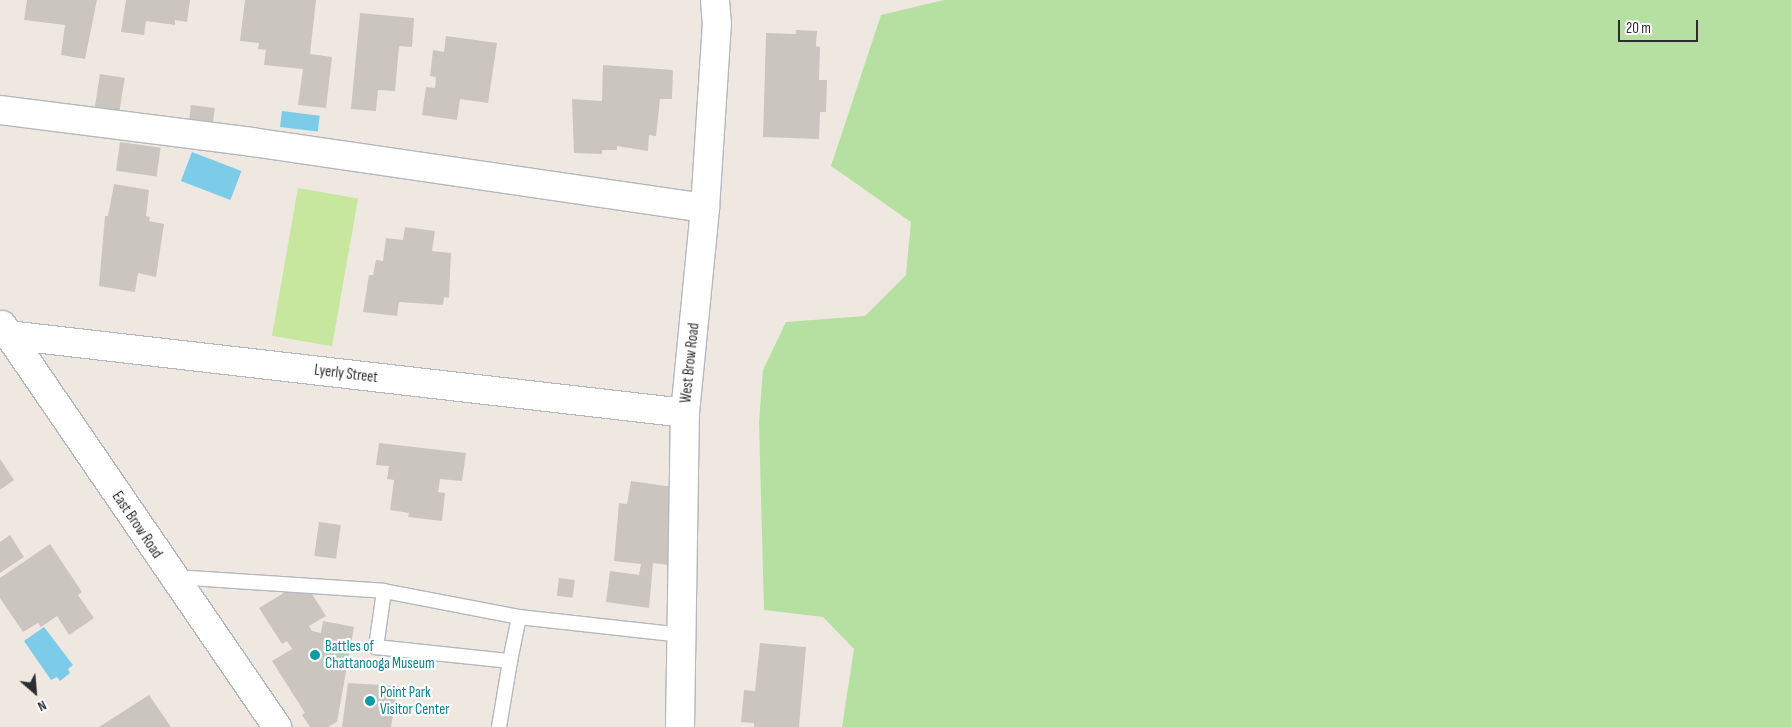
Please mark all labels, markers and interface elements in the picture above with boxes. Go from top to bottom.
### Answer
scale bar [1621,10,1701,42]
text: 20 m [1626,19,1651,38]
street label: West Brow Road [677,322,703,404]
street label: Lyerly Street [313,361,379,387]
street label: East Brow Road [108,488,166,562]
place label: Battles of Chattanooga Museum [325,637,435,672]
marker: Battles of Chattanooga Museum [309,649,321,661]
north arrow [10,667,60,717]
place label: Point Park Visitor Center [380,683,450,718]
marker: Point Park Visitor Center [364,695,376,707]
text: N [35,697,49,715]

